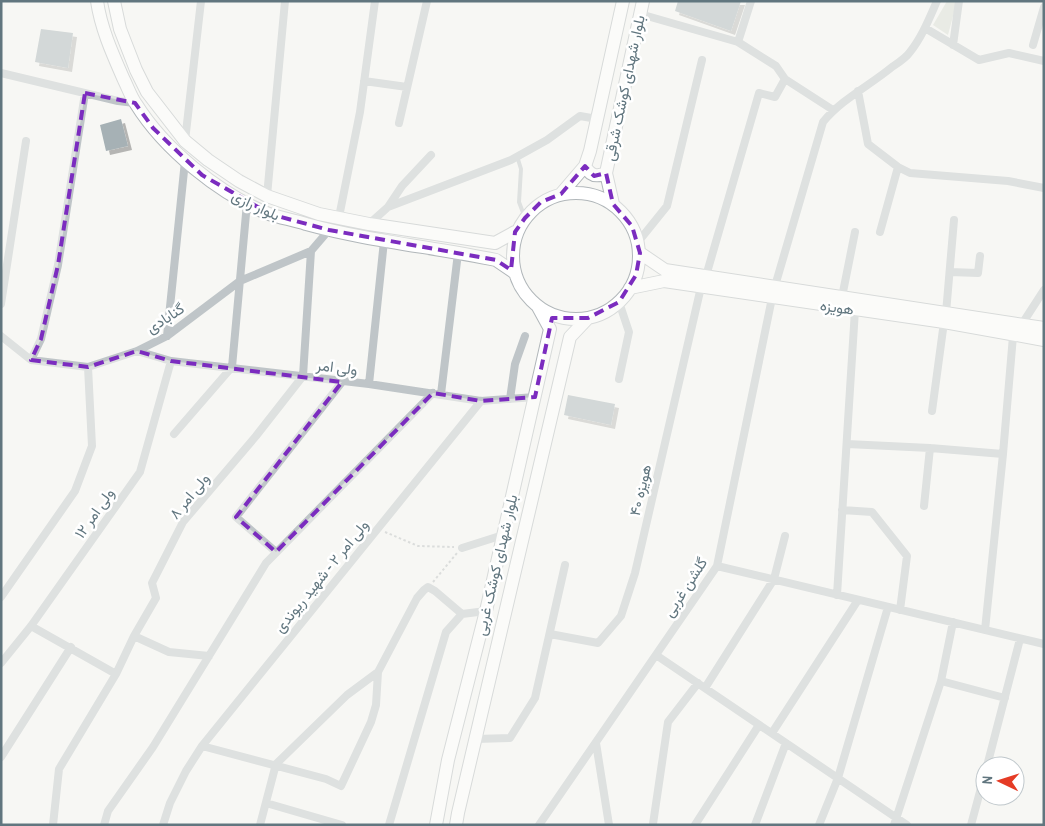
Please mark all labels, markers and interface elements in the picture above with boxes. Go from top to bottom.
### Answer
street label: بلوار شهدای کوشک شرقی [598,13,650,163]
street label: بلوار رازی [228,185,284,225]
street label: هویزه [819,294,855,320]
street label: گنابادی [142,298,189,338]
street label: ولی امر [314,354,359,380]
street label: هویزه ۴۰ [624,462,656,518]
street label: ولی امر ۸ [164,469,214,523]
street label: ولی امر ۱۲ [69,484,119,542]
street label: بلوار شهدای کوشک غربی [470,492,522,638]
street label: ولی امر ۲ - شهید ریوندی [269,515,373,637]
street label: گلشن غربی [658,553,712,621]
north arrow [975,756,1025,806]
text: N [978,775,996,785]

